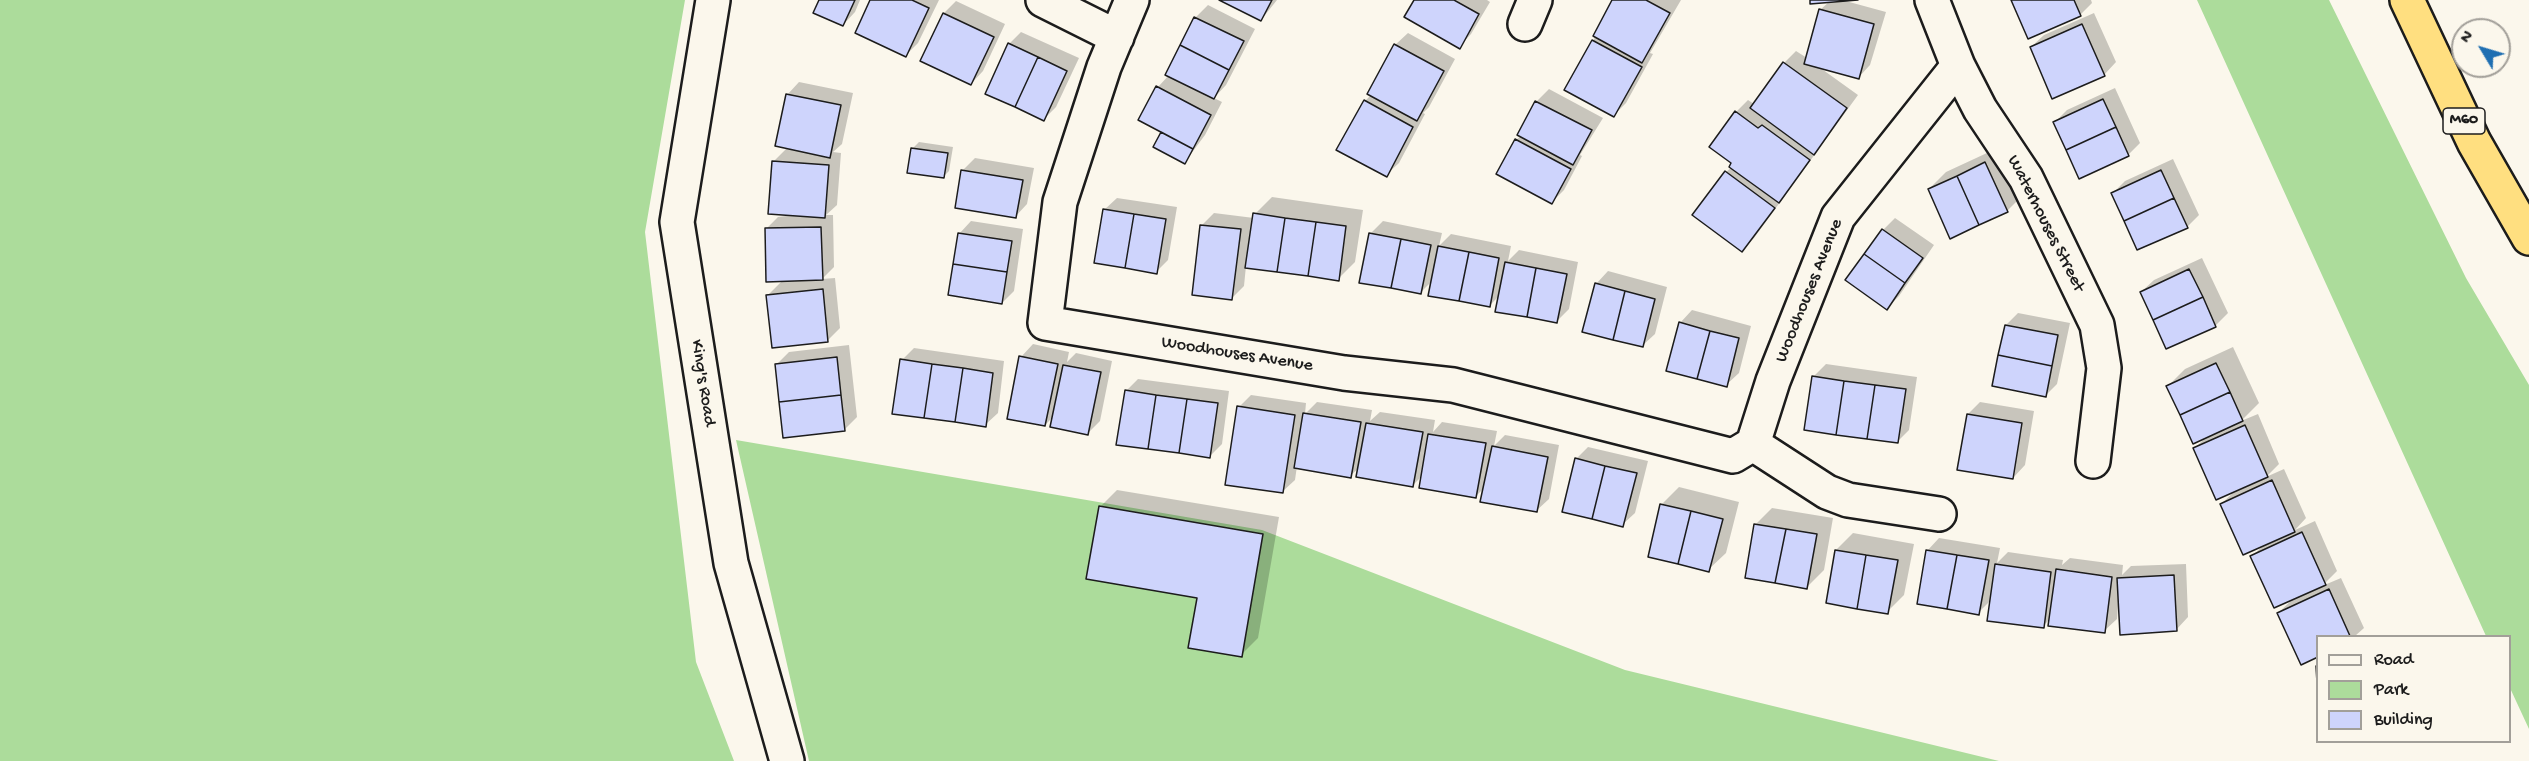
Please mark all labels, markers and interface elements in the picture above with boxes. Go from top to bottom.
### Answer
north arrow [2451,18,2511,78]
text: N [2457,28,2479,48]
road number: M60 [2443,108,2485,134]
street label: Waterhouses Street [2001,152,2089,296]
street label: Woodhouses Avenue [1771,216,1849,366]
street label: Woodhouses Avenue [1160,332,1314,378]
street label: King's Road [684,338,720,428]
legend [2316,635,2511,743]
text: Road [2374,650,2413,671]
text: Park [2374,680,2408,701]
text: Building [2374,710,2433,731]

